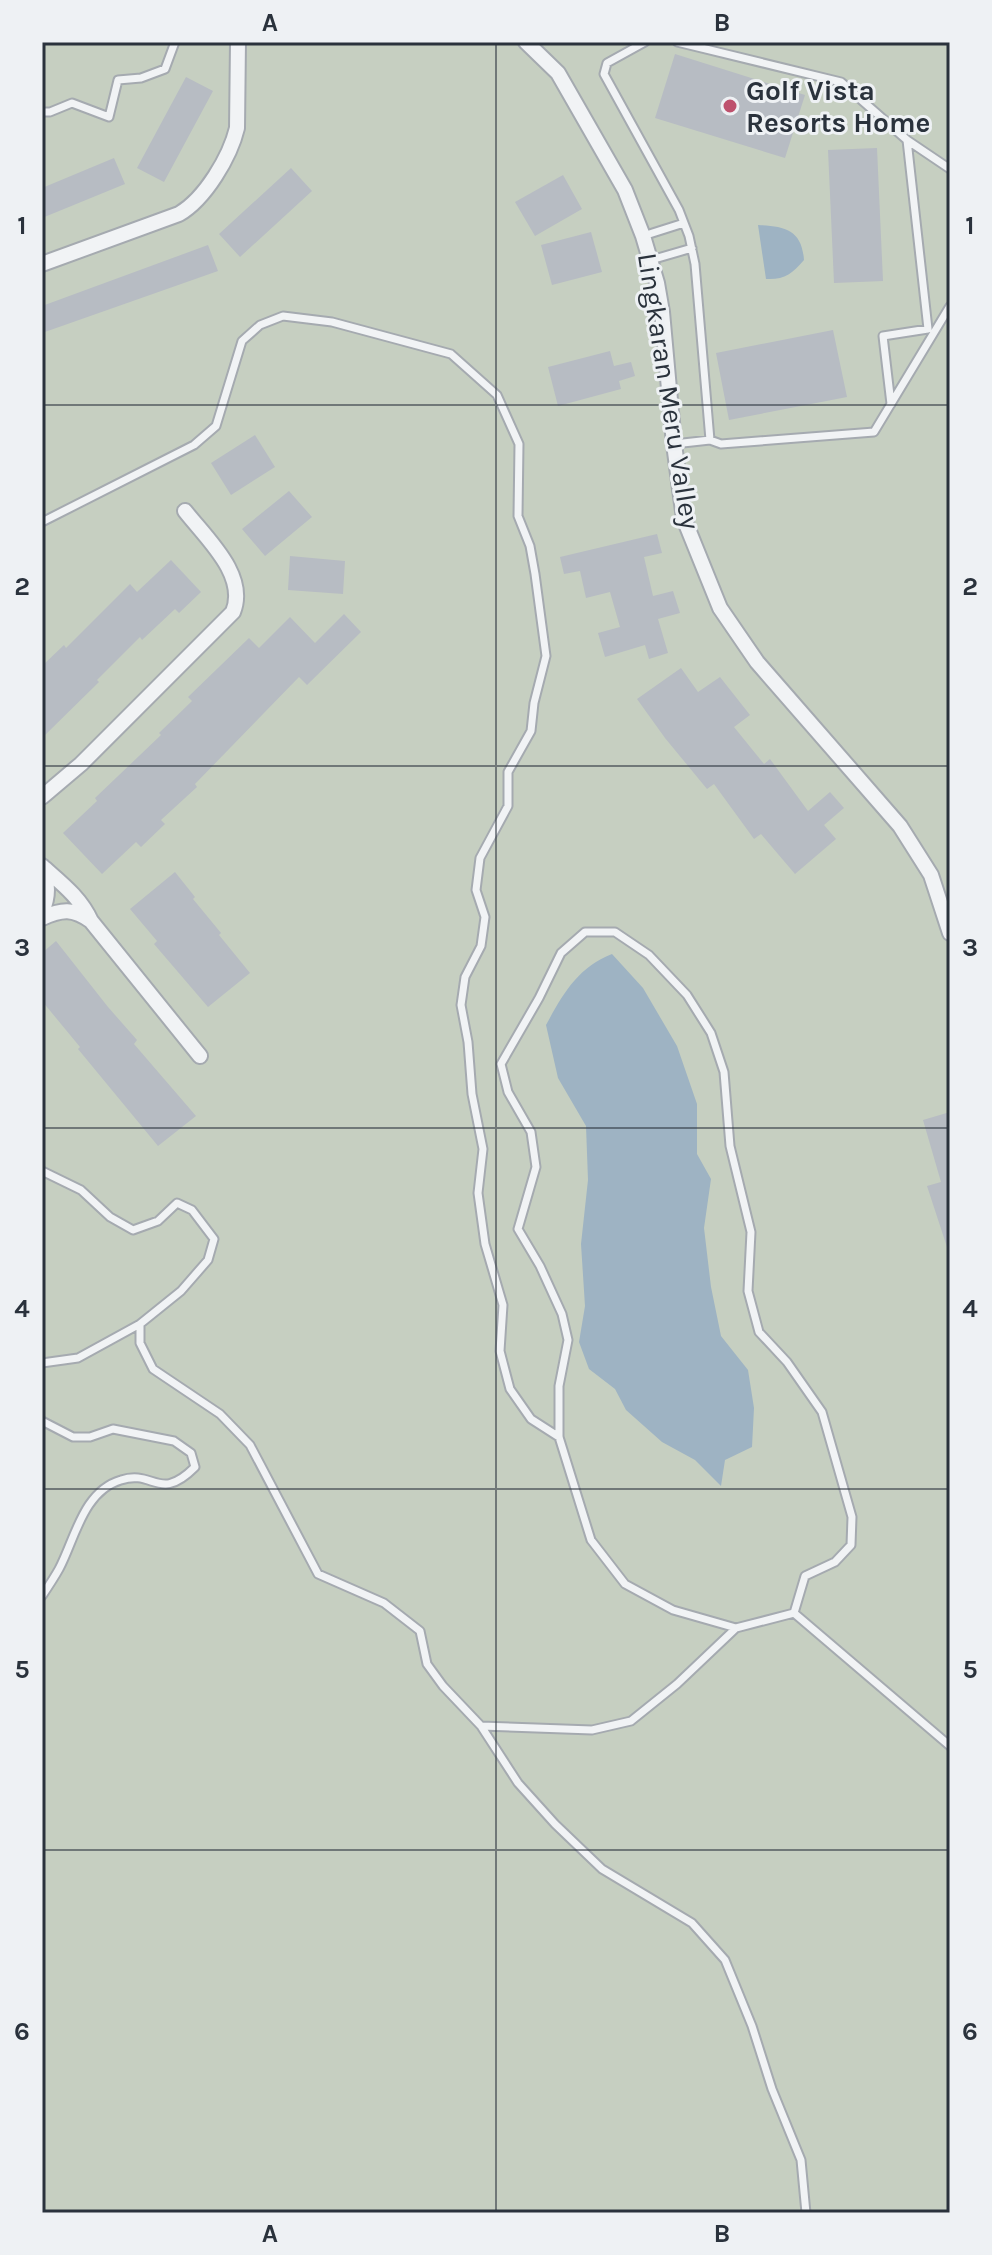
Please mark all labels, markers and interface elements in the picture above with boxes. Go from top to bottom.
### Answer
text: A [262,7,278,38]
text: B [714,7,730,38]
place label: Golf Vista Resorts Home [746,74,930,139]
marker: Golf Vista Resorts Home [721,97,739,115]
text: 1 [17,210,27,241]
text: 1 [965,210,975,241]
street label: Lingkaran Meru Valley [631,250,707,532]
text: 2 [14,571,30,602]
text: 2 [962,571,978,602]
text: 3 [14,932,30,963]
text: 3 [962,932,978,963]
text: 4 [14,1293,30,1324]
text: 4 [962,1293,978,1324]
text: 5 [14,1654,30,1685]
text: 5 [962,1654,978,1685]
text: 6 [14,2016,30,2047]
text: 6 [962,2016,978,2047]
text: A [262,2218,278,2249]
text: B [714,2218,730,2249]

